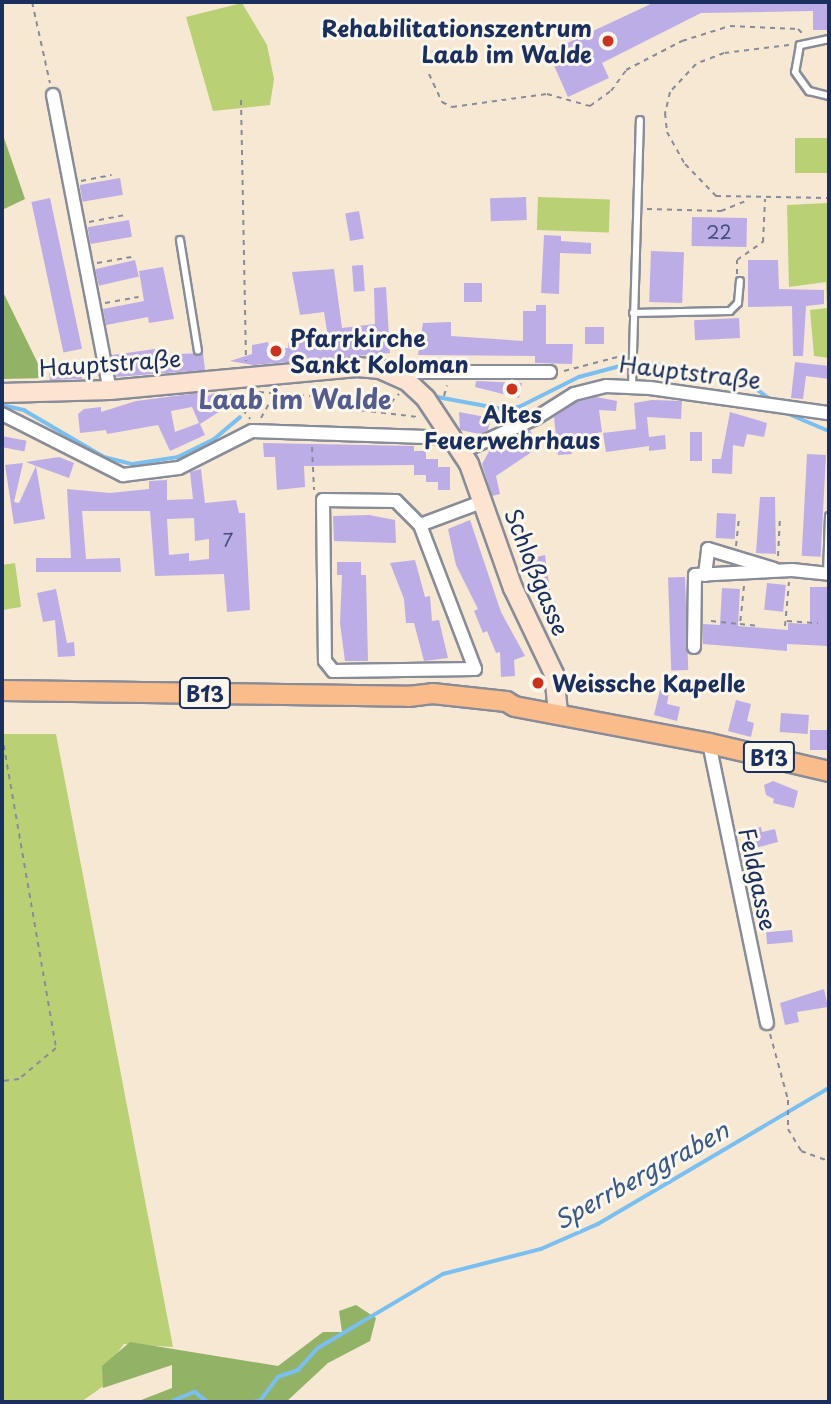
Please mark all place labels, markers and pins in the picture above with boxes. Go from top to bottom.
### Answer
place label: Rehabilitationszentrum Laab im Walde [321,14,592,68]
marker: Rehabilitationszentrum Laab im Walde [598,31,618,51]
place label: Pfarrkirche Sankt Koloman [290,324,470,378]
marker: Pfarrkirche Sankt Koloman [268,343,284,359]
marker: Altes Feuerwehrhaus [504,381,520,397]
place label: Altes Feuerwehrhaus [424,400,600,454]
place label: Weissche Kapelle [552,669,746,697]
marker: Weissche Kapelle [530,675,546,691]

